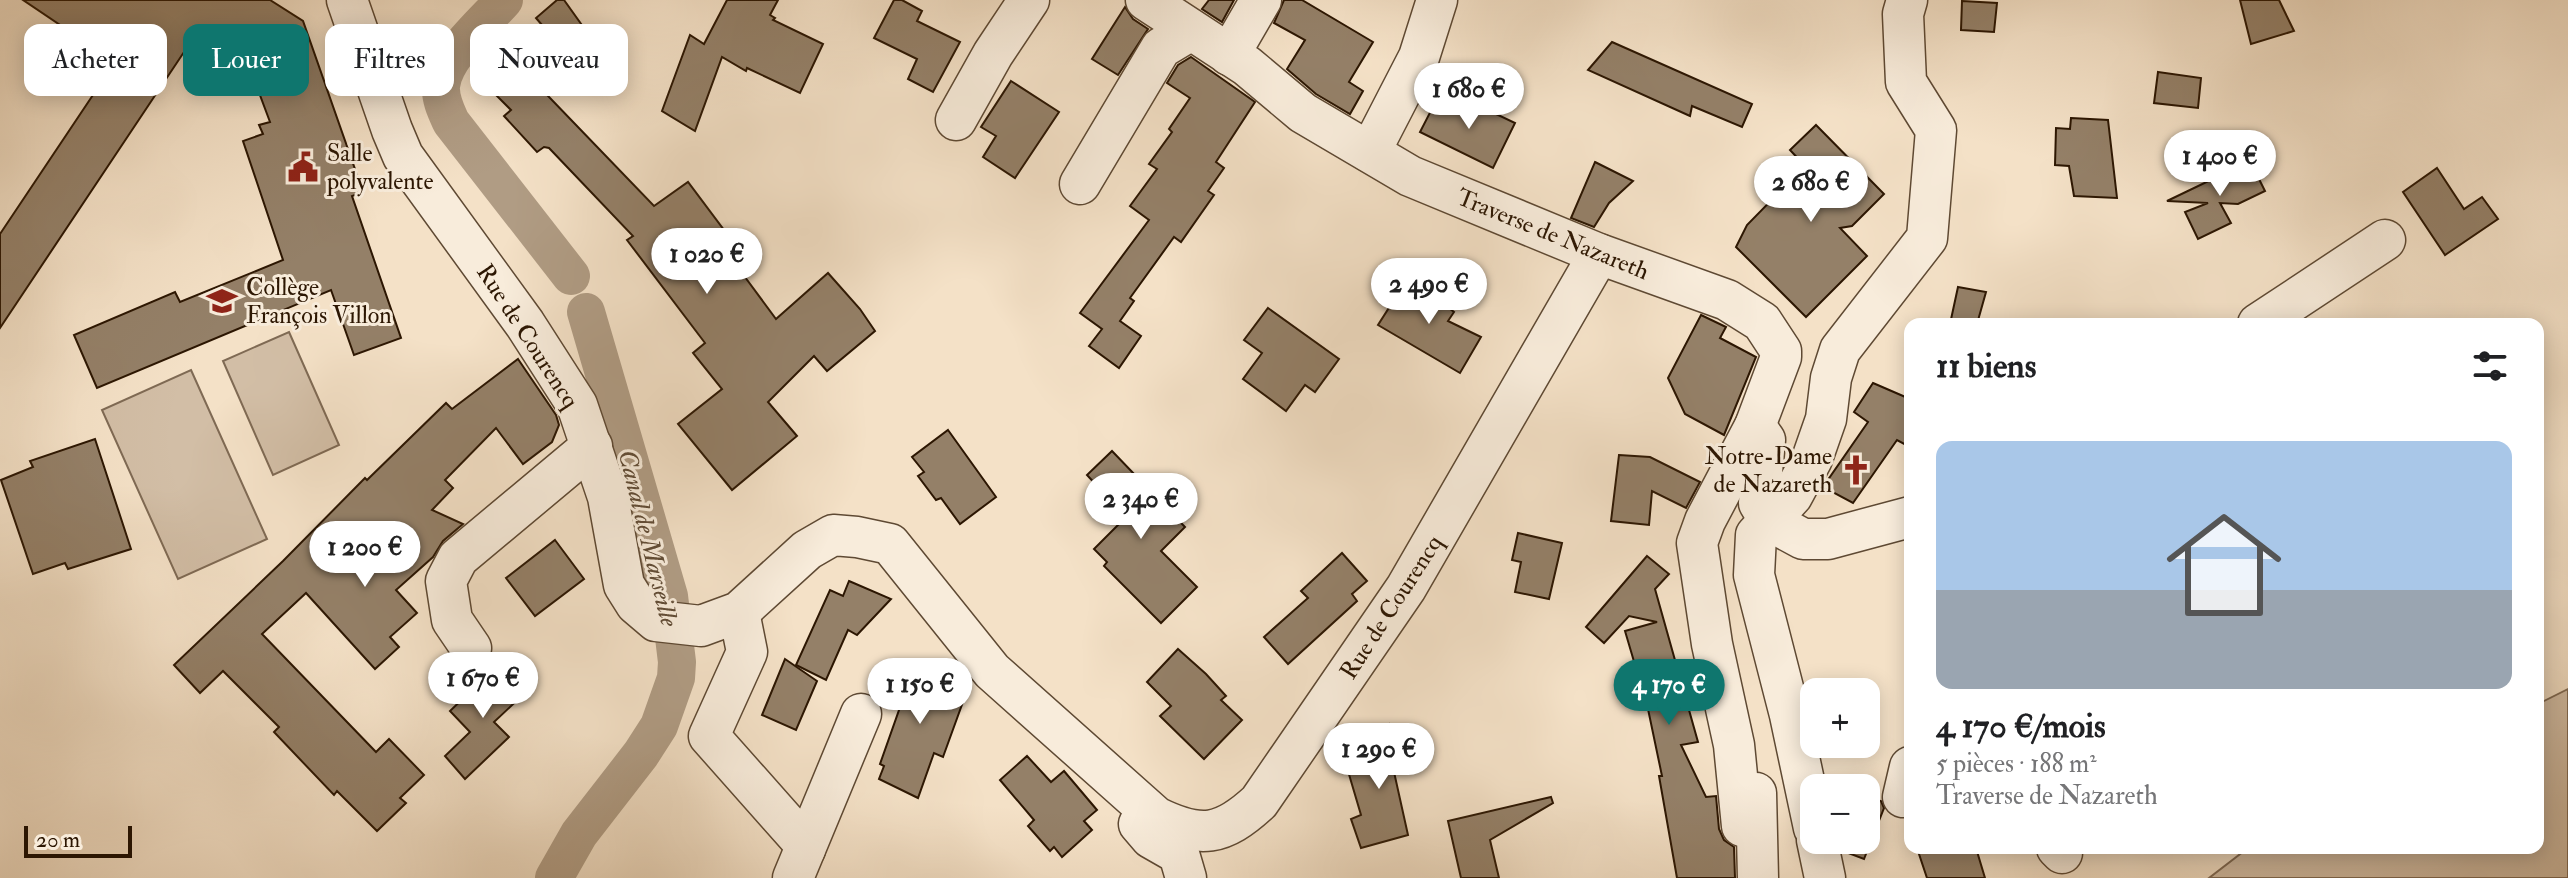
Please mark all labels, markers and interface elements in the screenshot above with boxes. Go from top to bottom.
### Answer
chip: Acheter [24,24,167,96]
chip: Louer [183,24,309,96]
chip: Filtres [325,24,454,96]
chip: Nouveau [470,24,628,96]
pin: 1 680 € [1395,63,1543,131]
text: 1 680 € [1432,73,1506,105]
pin: 1 400 € [2146,130,2294,198]
place label: Salle polyvalente [326,138,433,197]
text: 1 400 € [2182,140,2258,172]
public building icon: Salle polyvalente [286,150,320,184]
pin: 2 680 € [1737,156,1885,224]
text: 2 680 € [1772,166,1850,198]
street label: Traverse de Nazareth [1452,182,1654,287]
pin: 1 020 € [633,228,781,296]
text: 1 020 € [669,238,745,270]
street label: Rue de Courencq [469,258,586,415]
pin: 2 490 € [1355,258,1503,326]
text: 2 490 € [1389,268,1469,300]
place label: Collège François Villon [246,272,392,331]
school or university icon: Collège François Villon [205,284,239,318]
icon: filters [2468,344,2512,388]
text: 11 biens [1936,345,2036,388]
place label: Notre-Dame de Nazareth [1705,441,1832,500]
water label: Canal de Marseille [611,447,686,630]
church icon: Notre-Dame de Nazareth [1839,453,1873,487]
pin: 2 340 € [1067,473,1215,541]
text: 2 340 € [1103,483,1179,515]
icon: home [2152,493,2296,637]
pin: 1 200 € [291,521,439,589]
street label: Rue de Courencq [1333,529,1450,685]
text: 1 200 € [327,531,403,563]
pin: 1 670 € [409,652,557,720]
pin: 1 150 € [846,658,994,726]
pin: 4 170 € [1595,659,1743,727]
text: 1 670 € [446,662,520,694]
text: 1 150 € [885,668,955,700]
text: 4 170 € [1632,669,1706,701]
map controls [1800,678,1880,854]
button: + [1800,678,1880,758]
text: 4 170 €/mois [1936,705,2106,748]
pin: 1 290 € [1305,723,1453,791]
text: 1 290 € [1341,733,1417,765]
text: 5 pièces · 188 m² [1936,748,2097,780]
button: − [1800,774,1880,854]
text: Traverse de Nazareth [1936,780,2158,812]
scale bar [24,822,132,858]
text: 20 m [36,826,80,854]

